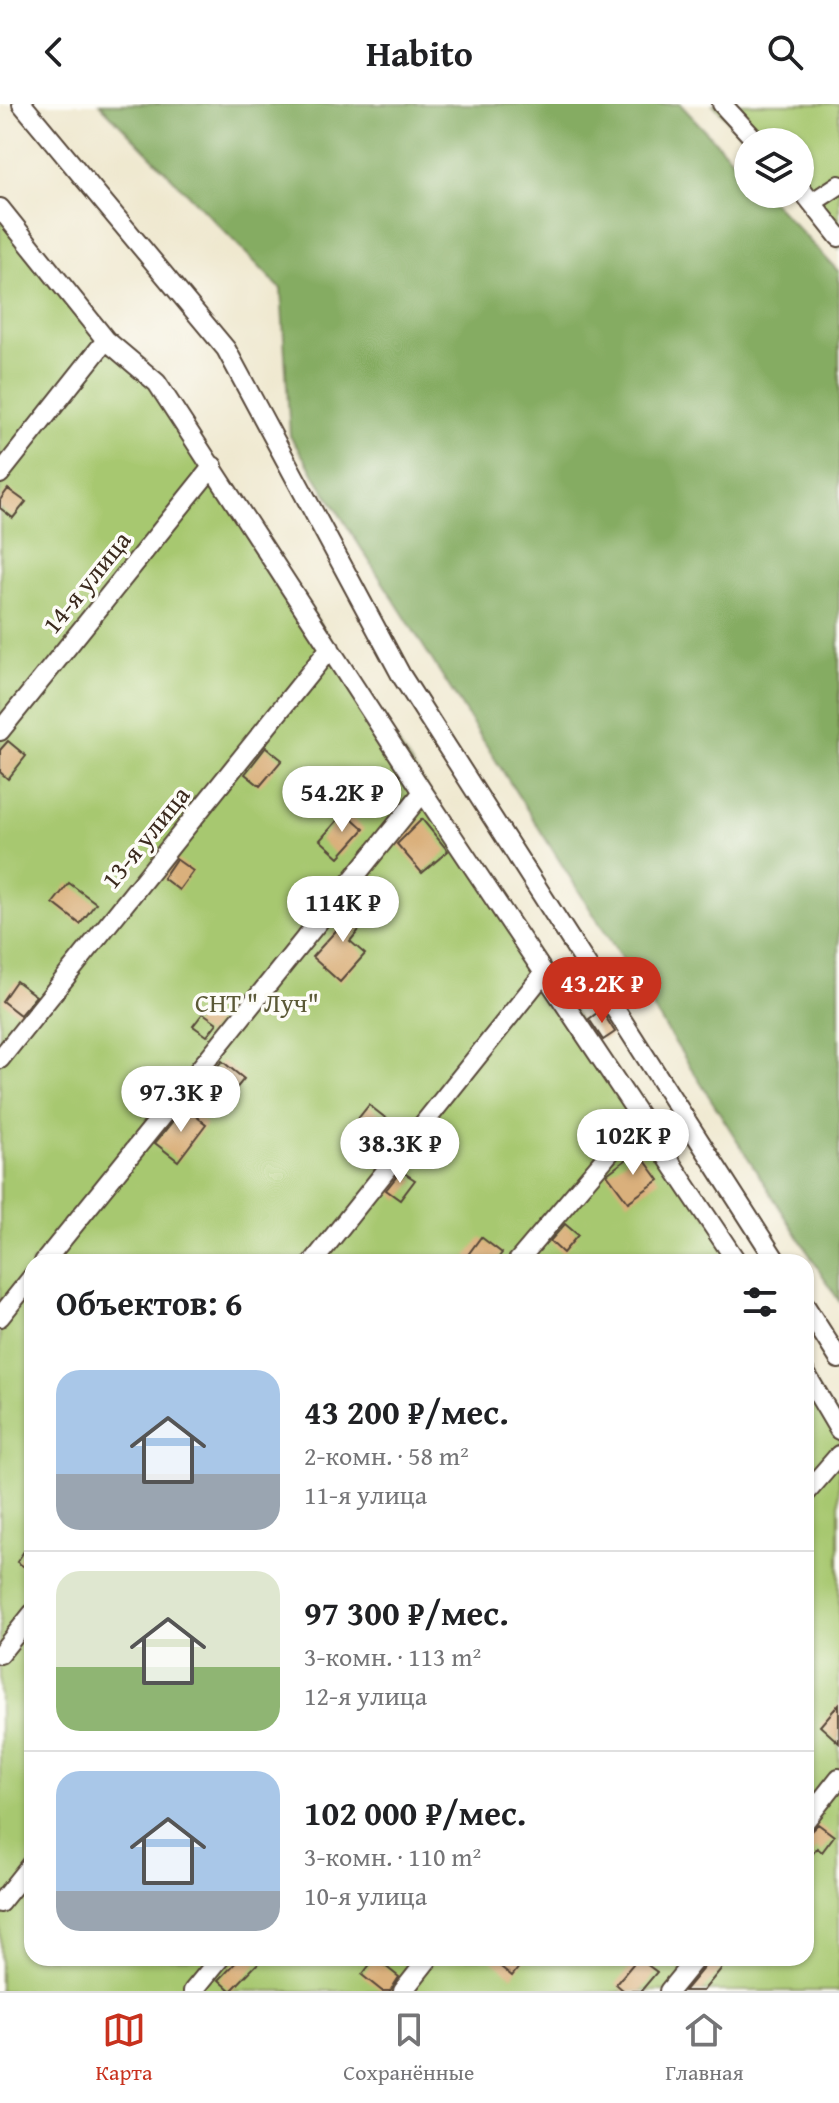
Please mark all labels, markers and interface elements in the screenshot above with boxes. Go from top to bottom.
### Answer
text: Habito [366,26,473,79]
icon: back [32,30,76,74]
icon: search [763,30,807,74]
map controls [734,128,814,208]
button: layers [734,128,814,208]
street label: 14-я улица [32,521,140,642]
pin: 54.2K ₽ [268,766,416,834]
text: 54.2K ₽ [300,772,384,811]
street label: 13-я улица [91,776,199,897]
pin: 114K ₽ [278,876,408,944]
text: 114K ₽ [305,882,381,921]
pin: 43.2K ₽ [528,957,676,1025]
text: 43.2K ₽ [560,963,644,1002]
park label: СНТ " Луч" [195,983,319,1022]
pin: 97.3K ₽ [107,1066,255,1134]
text: 97.3K ₽ [139,1072,223,1111]
pin: 102K ₽ [568,1109,698,1177]
text: 102K ₽ [595,1115,671,1154]
pin: 38.3K ₽ [326,1117,474,1185]
text: 38.3K ₽ [358,1123,442,1162]
text: Объектов: 6 [56,1278,242,1327]
icon: filters [738,1280,782,1324]
text: 43 200 ₽/мес. [304,1387,509,1436]
icon: home [120,1402,216,1498]
text: 2-комн. · 58 m² [304,1436,469,1475]
text: 11-я улица [304,1475,427,1514]
text: 97 300 ₽/мес. [304,1588,509,1637]
icon: home [120,1603,216,1699]
text: 3-комн. · 113 m² [304,1637,481,1676]
text: 12-я улица [304,1676,427,1715]
text: 102 000 ₽/мес. [304,1788,526,1837]
icon: home [120,1803,216,1899]
text: 3-комн. · 110 m² [304,1837,481,1876]
text: 10-я улица [304,1876,427,1915]
tab: Карта [95,2008,152,2088]
tab: Сохранённые [343,2008,474,2088]
tab: Главная [665,2008,744,2088]

